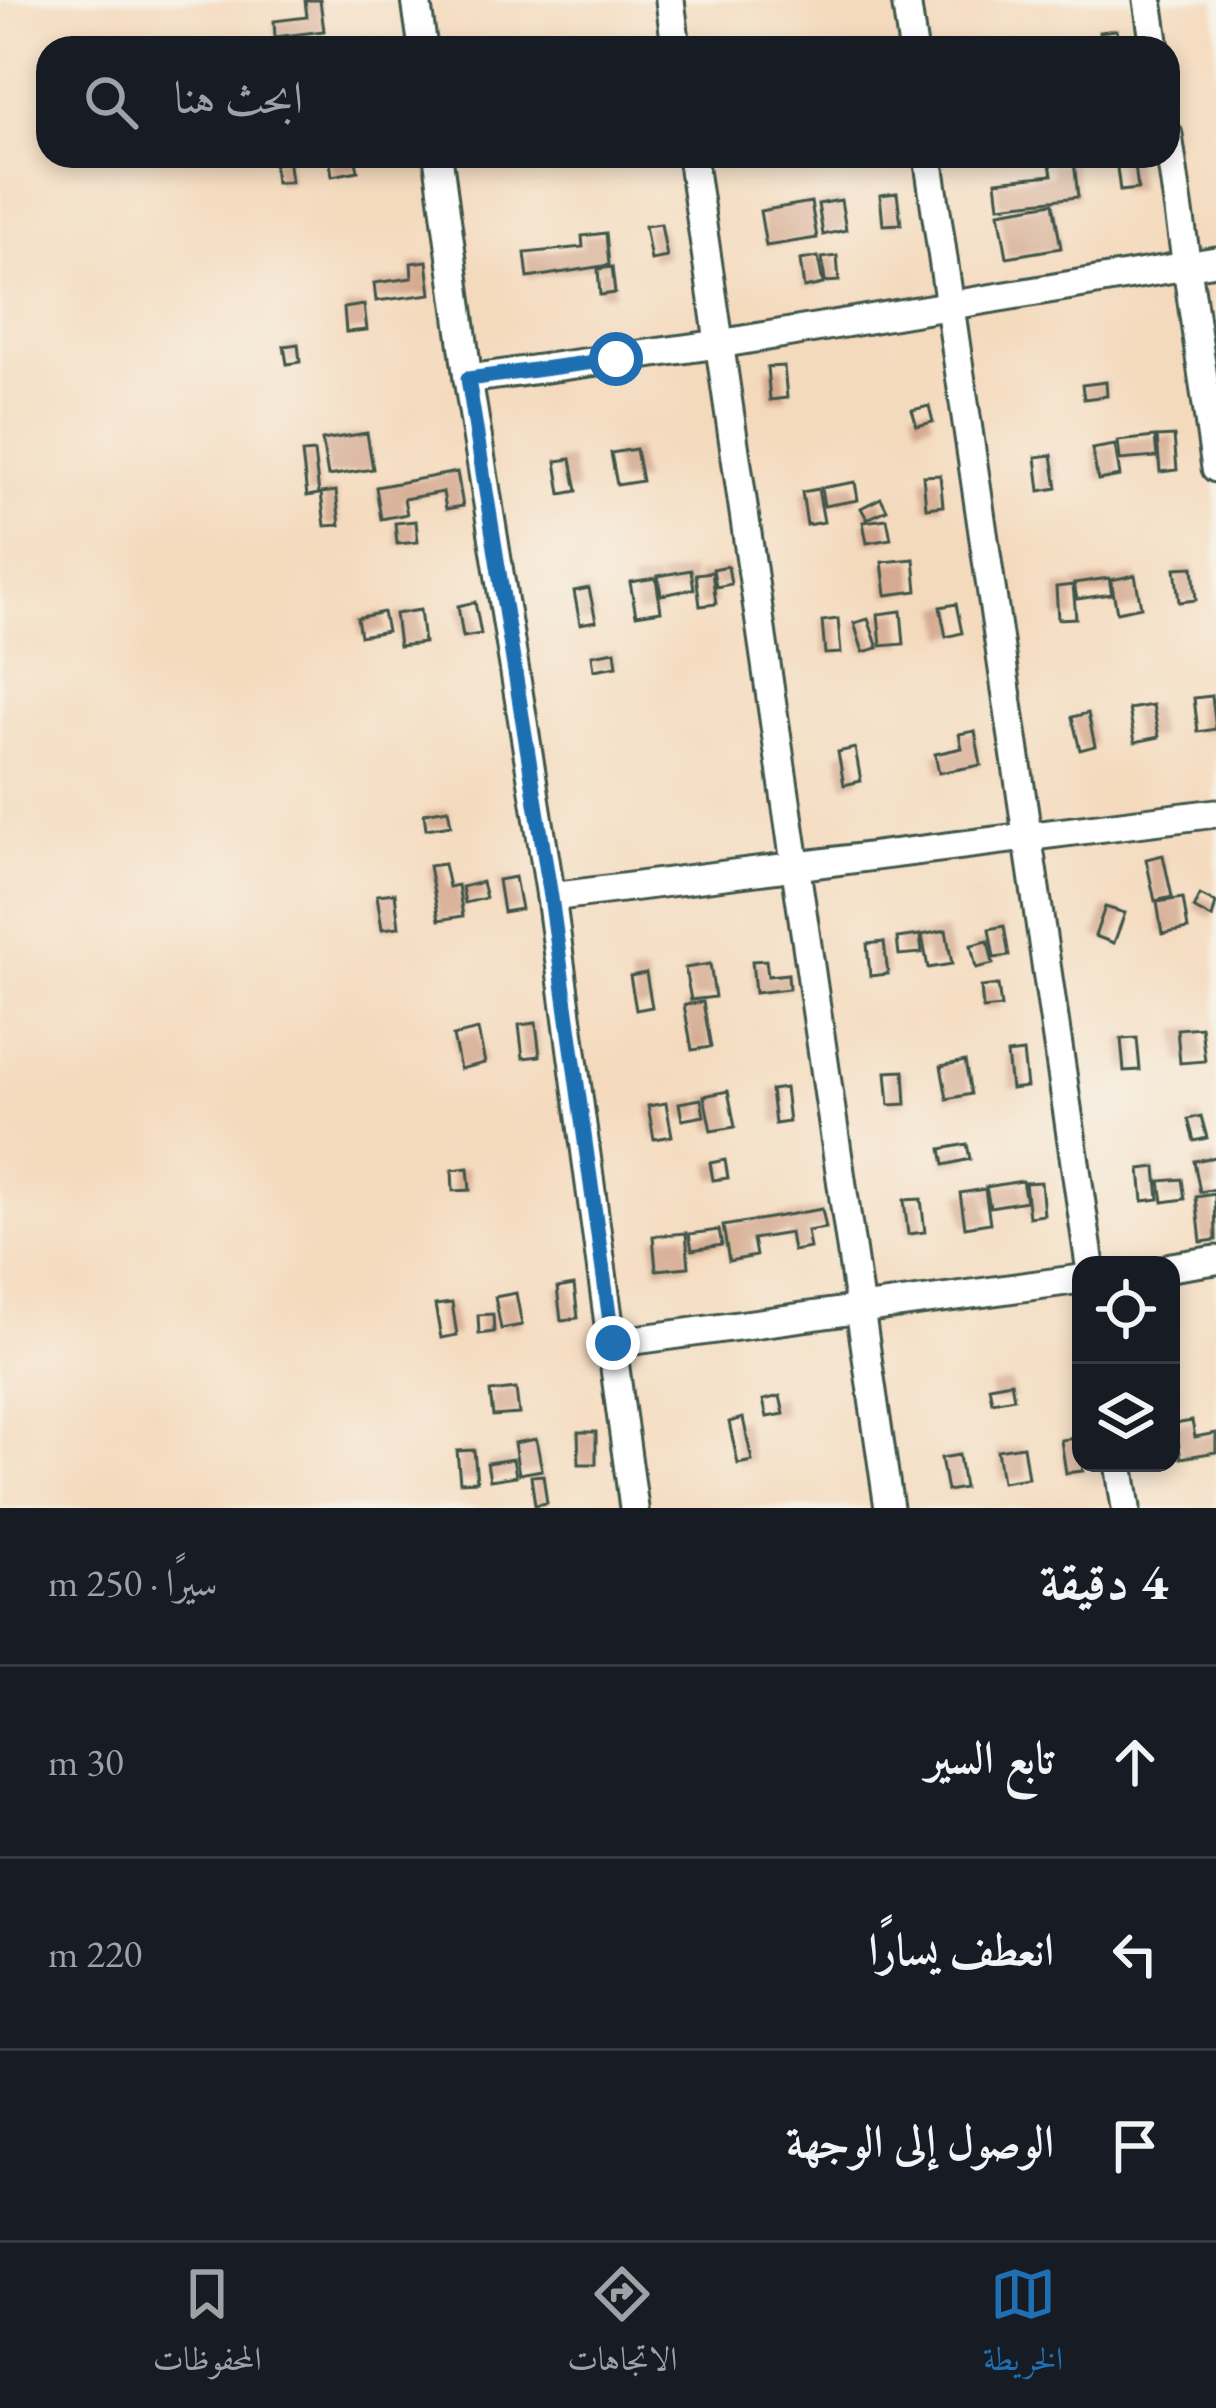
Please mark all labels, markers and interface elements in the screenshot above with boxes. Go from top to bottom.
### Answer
search box [36,36,1180,168]
text: ابحث هنا [174,68,303,126]
icon: search [78,69,144,135]
route start [589,332,643,386]
map controls [1072,1256,1180,1472]
button: locate [1072,1256,1180,1364]
route end [586,1316,640,1370]
button: layers [1072,1364,1180,1472]
text: 4 دقيقة [1040,1548,1168,1614]
text: سيرًا · 250 m [48,1557,218,1608]
text: تابع السير [926,1728,1054,1786]
icon: ahead [1102,1729,1168,1795]
text: 30 m [48,1736,124,1787]
text: انعطف يسارًا [869,1920,1054,1978]
icon: left [1102,1921,1168,1987]
text: 220 m [48,1928,142,1979]
text: الوصول إلى الوجهة [786,2112,1054,2170]
icon: arrive [1102,2113,1168,2179]
tab: المحفوظات [153,2261,262,2391]
tab: الاتجاهات [567,2261,677,2391]
tab: الخريطة [983,2261,1063,2391]

